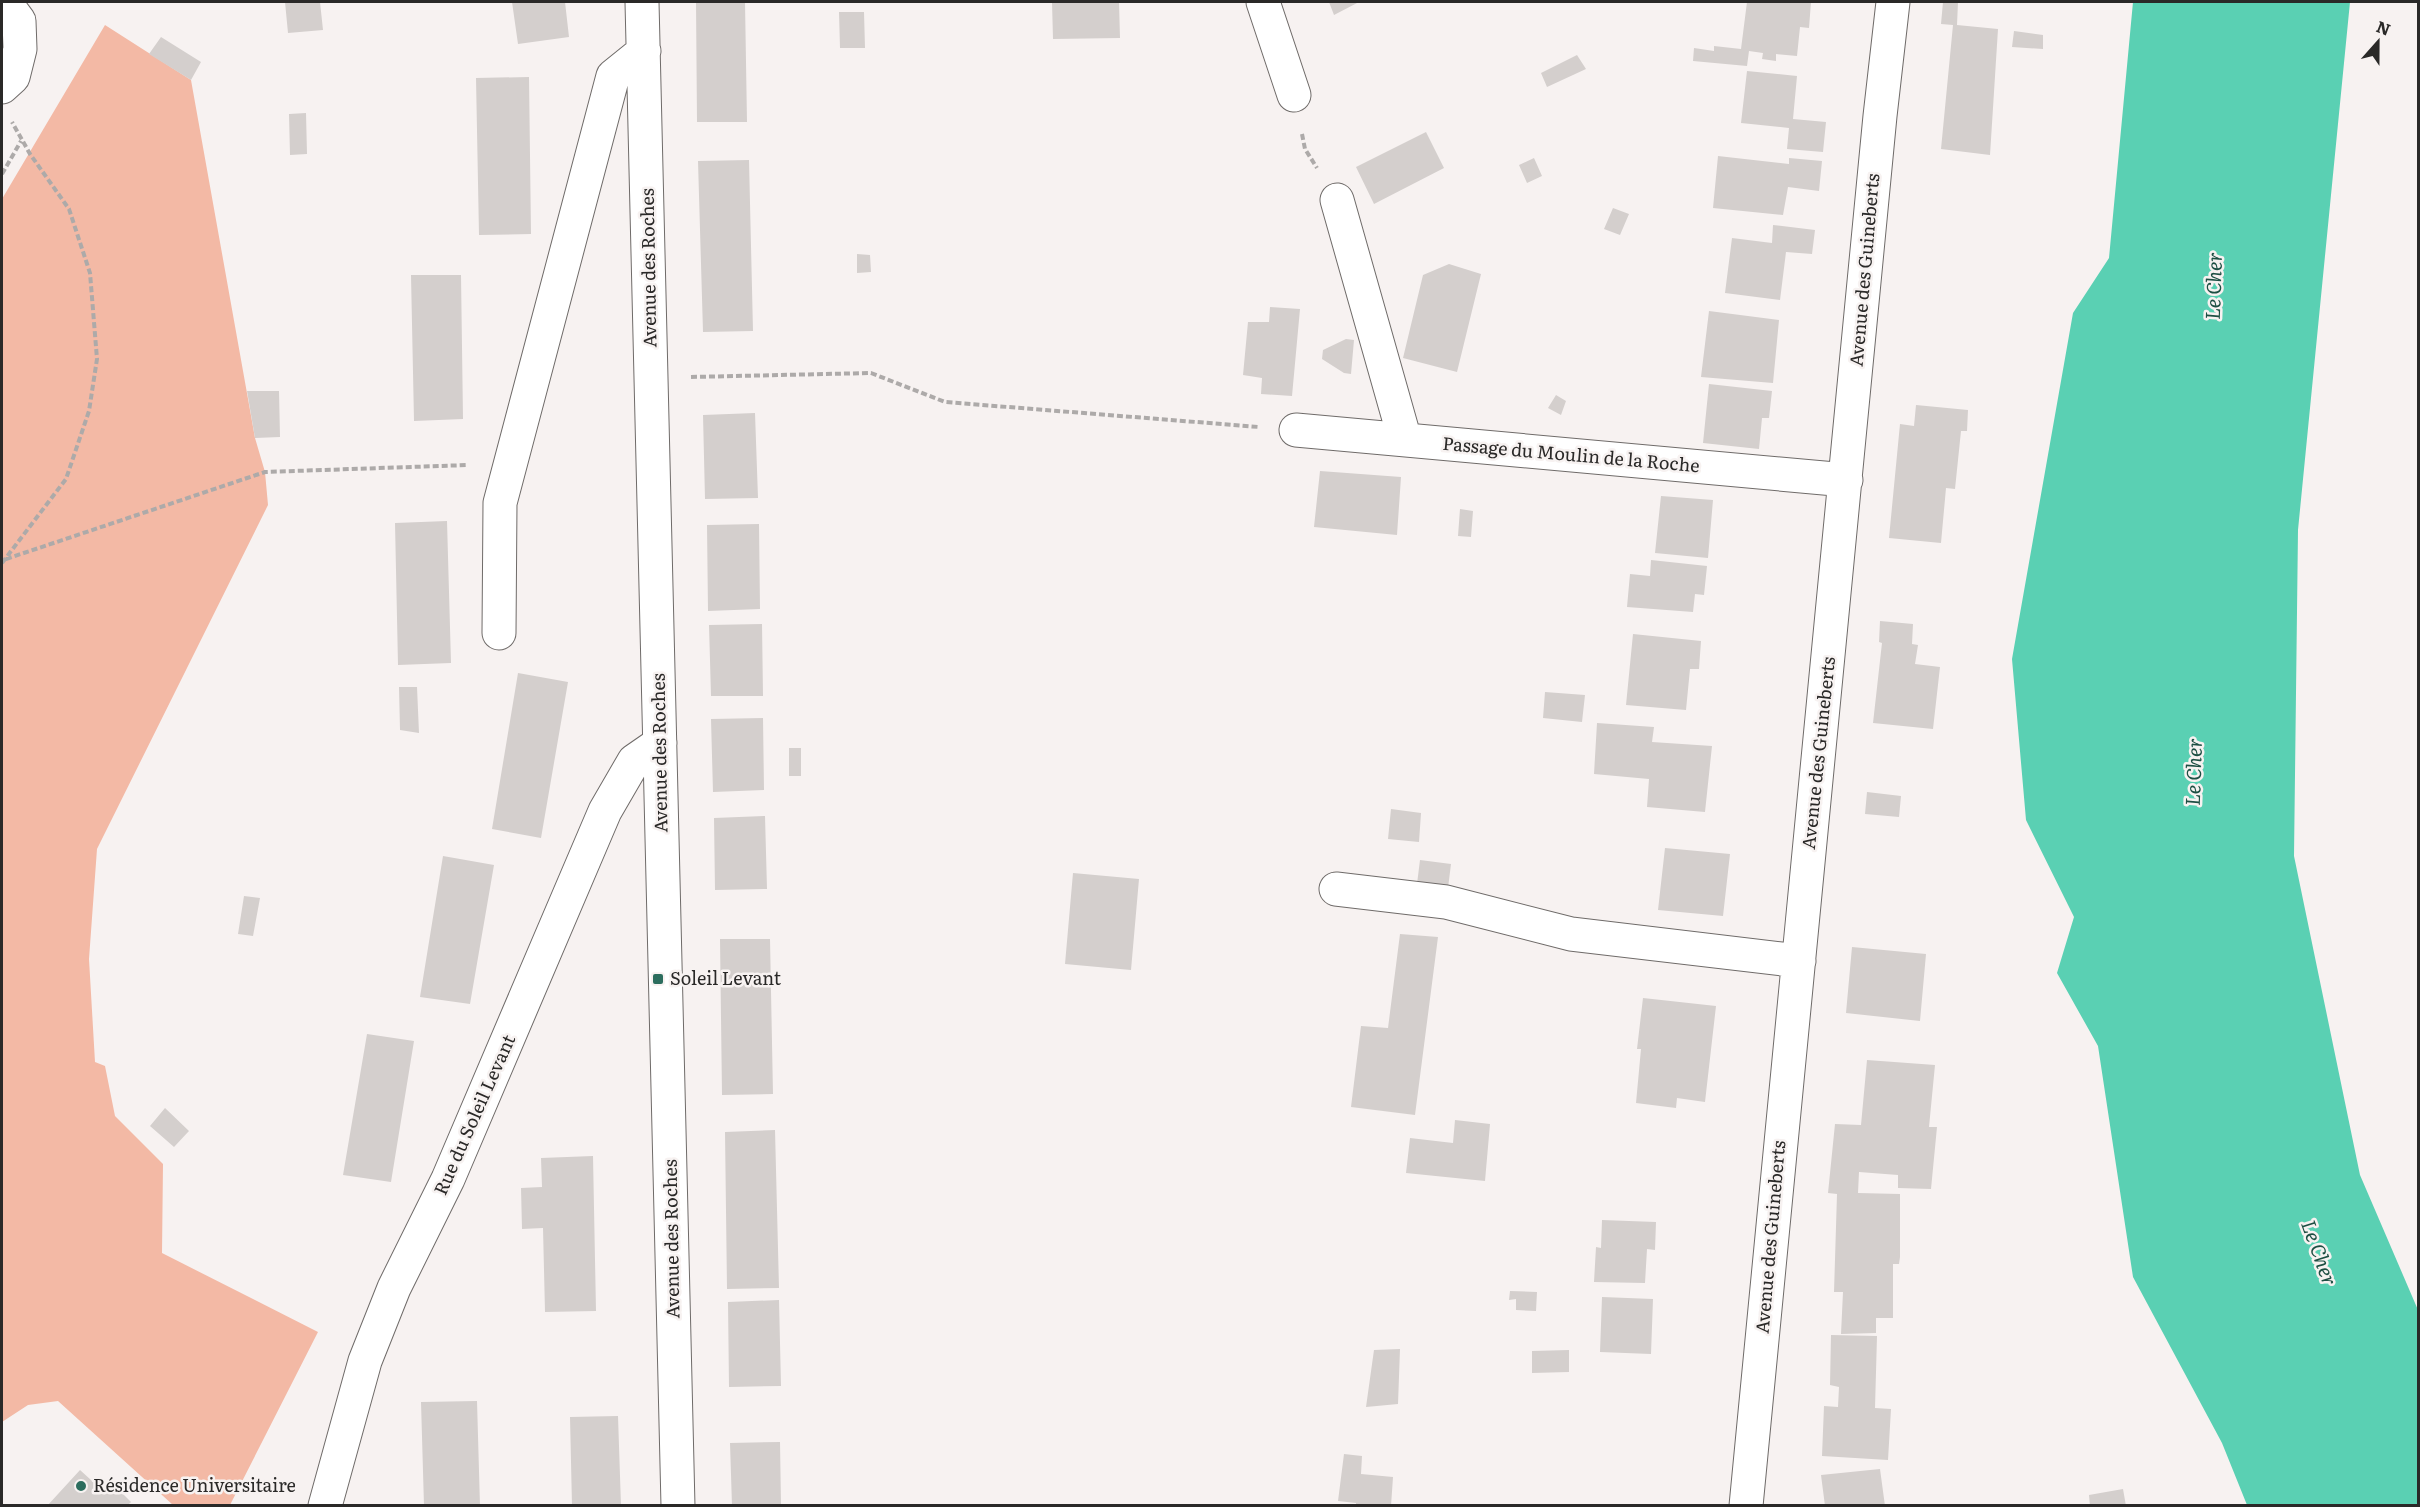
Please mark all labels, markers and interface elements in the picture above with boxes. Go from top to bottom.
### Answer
north arrow [2348,12,2408,72]
text: N [2373,13,2394,41]
street label: Avenue des Guineberts [1842,172,1885,367]
street label: Avenue des Roches [633,188,662,348]
water label: Le Cher [2196,252,2228,320]
street label: Passage du Moulin de la Roche [1441,429,1701,478]
street label: Avenue des Guineberts [1794,655,1841,851]
street label: Avenue des Roches [644,673,673,833]
water label: Le Cher [2176,738,2208,806]
place label: Soleil Levant [670,964,782,991]
marker: Soleil Levant [651,972,665,986]
street label: Rue du Soleil Levant [426,1029,522,1199]
street label: Avenue des Guineberts [1748,1139,1791,1334]
street label: Avenue des Roches [656,1159,685,1319]
water label: Le Cher [2295,1215,2347,1289]
place label: Résidence Universitaire [93,1471,296,1498]
marker: Résidence Universitaire [74,1479,88,1493]

